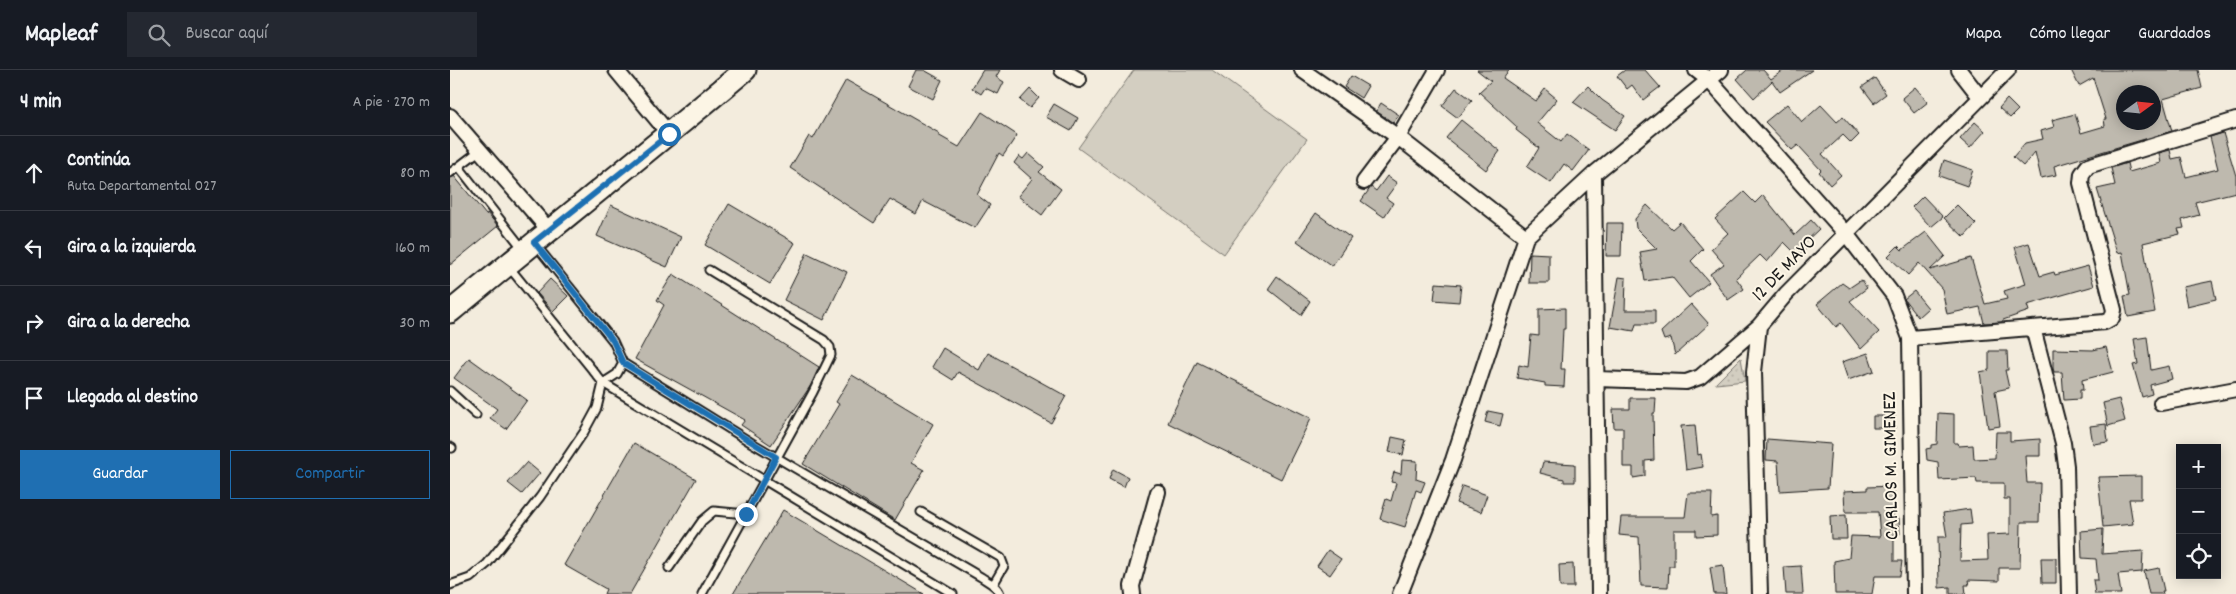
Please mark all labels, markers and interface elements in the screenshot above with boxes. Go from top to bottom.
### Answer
search box [127,12,477,57]
text: Mapleaf [25,18,97,52]
icon: search [145,21,173,49]
text: Buscar aquí [185,21,268,48]
text: Mapa [1965,22,2001,47]
text: Cómo llegar [2029,22,2110,47]
text: Guardados [2138,22,2211,47]
north arrow [2116,85,2161,130]
text: 4 min [20,88,62,118]
text: A pie · 270 m [353,91,430,114]
route start [658,123,681,146]
text: Continúa [67,148,130,175]
icon: ahead [20,159,48,187]
text: 80 m [400,162,430,185]
text: Ruta Departamental 027 [67,175,216,198]
street label: 12 DE MAYO [1746,229,1824,309]
icon: left [20,234,48,262]
text: Gira a la izquierda [67,235,195,262]
text: 160 m [395,237,430,260]
icon: right [20,309,48,337]
text: Gira a la derecha [67,310,189,337]
text: 30 m [400,312,430,335]
icon: arrive [20,384,48,412]
text: Llegada al destino [67,385,198,412]
street label: CARLOS M. GIMENEZ [1877,392,1907,540]
map controls [2176,444,2221,579]
button: + [2176,444,2221,489]
button: Guardar [20,450,220,499]
button: Compartir [230,450,430,499]
button: − [2176,489,2221,534]
route end [735,503,758,526]
button: locate [2176,534,2221,579]

